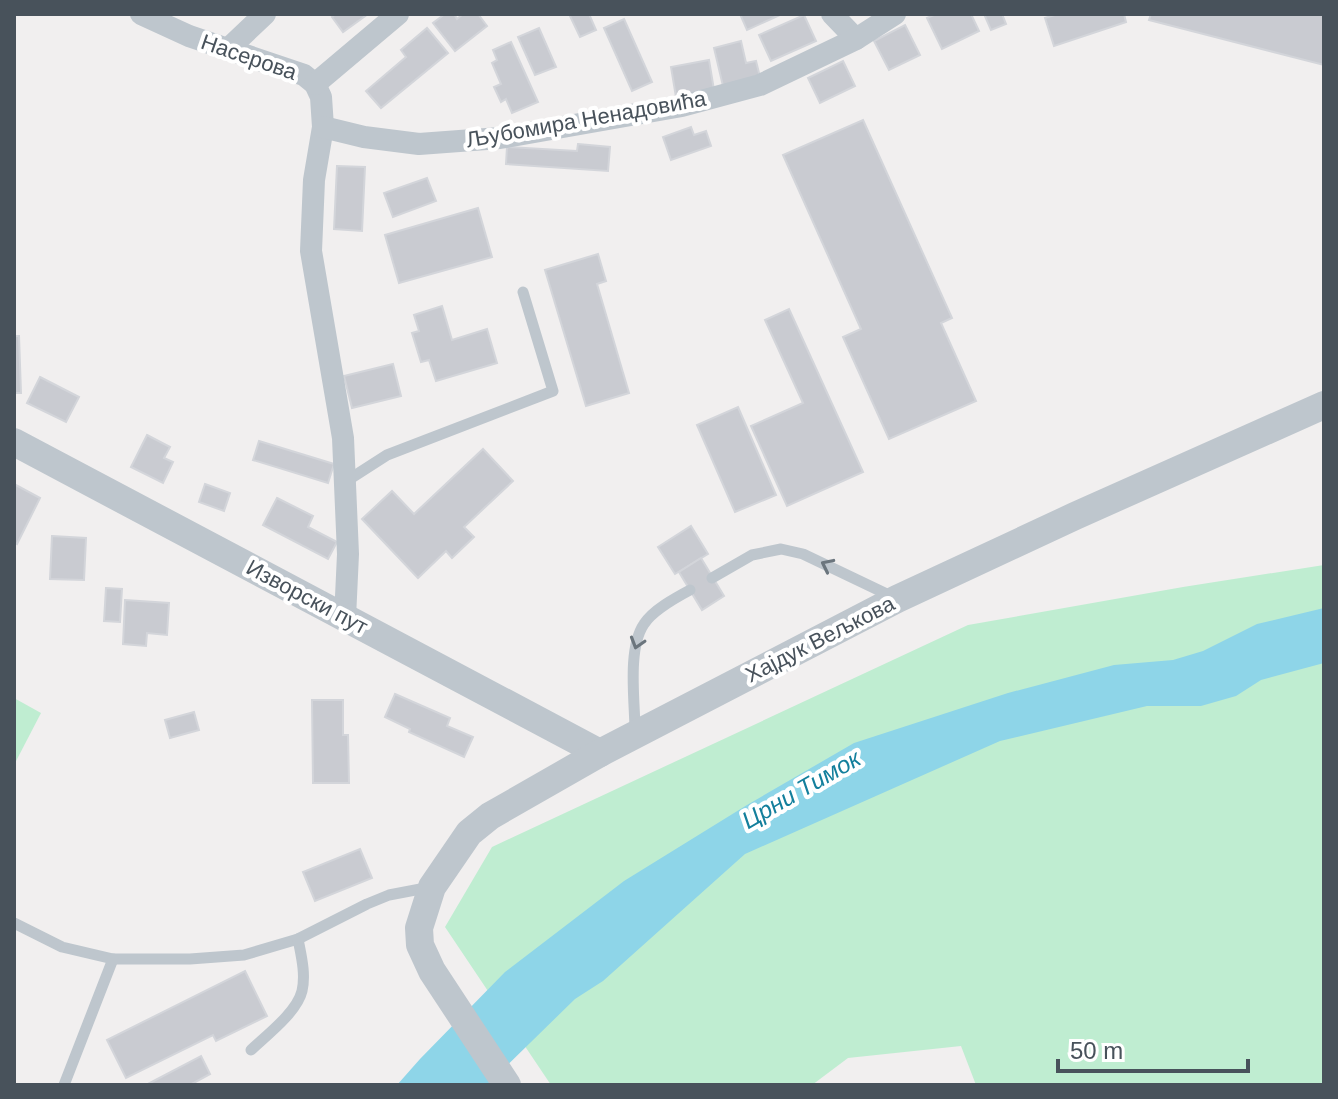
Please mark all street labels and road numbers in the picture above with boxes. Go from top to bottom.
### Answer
street label: Насерова [198,29,301,85]
street label: Љубомира Ненадовића [464,85,709,152]
street label: Изворски пут [242,555,372,639]
street label: Хајдук Вељкова [741,590,899,687]

